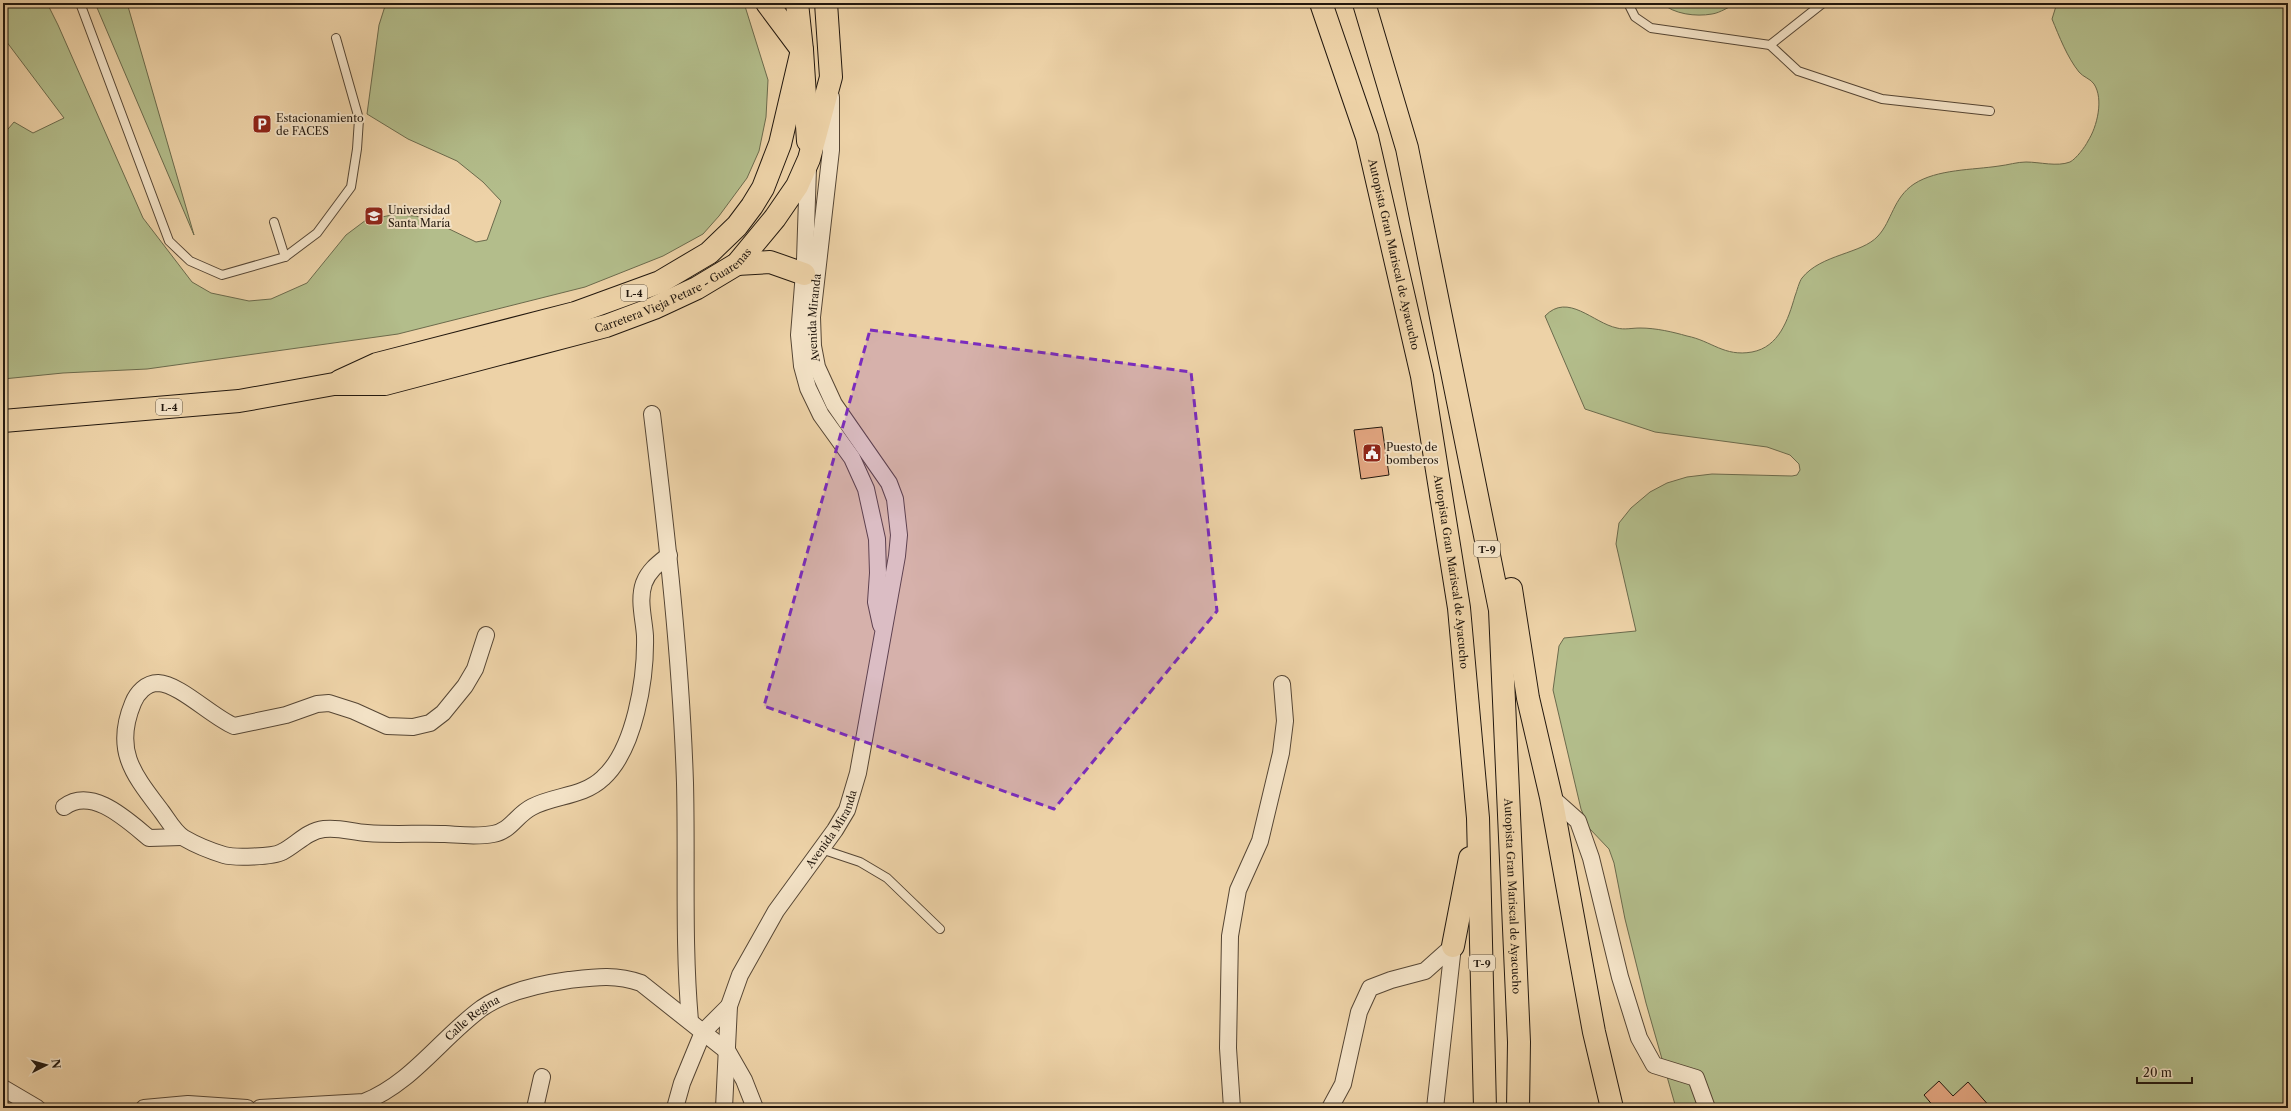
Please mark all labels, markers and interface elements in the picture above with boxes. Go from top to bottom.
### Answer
place label: Estacionamiento de FACES [276,111,364,138]
parking icon: Estacionamiento de FACES [251,113,273,135]
street label: Autopista Gran Mariscal de Ayacucho [1365,156,1423,352]
place label: Universidad Santa María [388,203,451,230]
school or university icon: Universidad Santa María [363,205,385,227]
street label: Carretera Vieja Petare - Guarenas [593,245,754,336]
street label: Avenida Miranda [805,273,824,364]
road number: L-4 [621,285,647,301]
road number: L-4 [156,399,182,415]
place label: Puesto de bomberos [1386,440,1439,467]
public building icon: Puesto de bomberos [1361,442,1383,464]
street label: Autopista Gran Mariscal de Ayacucho [1431,473,1471,670]
road number: T-9 [1474,541,1500,557]
street label: Avenida Miranda [802,788,860,871]
street label: Autopista Gran Mariscal de Ayacucho [1501,797,1524,995]
road number: T-9 [1469,955,1495,971]
street label: Calle Regina [442,992,502,1044]
north arrow [26,1045,66,1085]
text: N [48,1058,63,1070]
scale bar [2137,1059,2192,1085]
text: 20 m [2143,1065,2172,1080]

